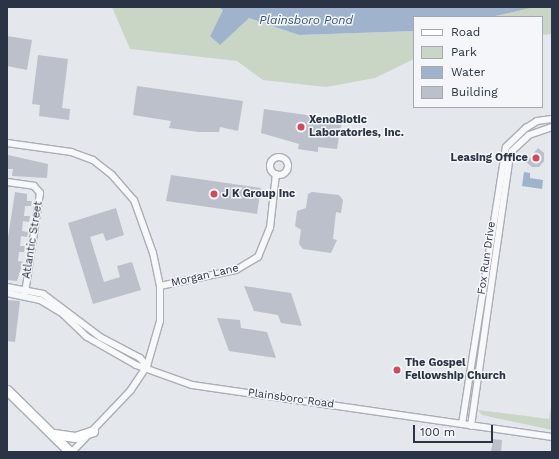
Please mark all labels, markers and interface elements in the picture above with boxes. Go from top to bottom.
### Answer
water label: Plainsboro Pond [259,14,353,28]
legend [413,16,543,108]
text: Road [451,25,480,39]
text: Park [451,45,477,59]
text: Water [451,65,485,79]
text: Building [451,85,498,99]
place label: XenoBiotic Laboratories, Inc. [309,114,404,140]
marker: XenoBiotic Laboratories, Inc. [296,122,306,132]
place label: Leasing Office [451,151,528,165]
marker: Leasing Office [531,153,541,163]
place label: J K Group Inc [222,187,295,201]
marker: J K Group Inc [209,189,219,199]
street label: Atlantic Street [20,200,46,280]
street label: Fox Run Drive [475,220,499,296]
street label: Morgan Lane [170,262,240,290]
place label: The Gospel Fellowship Church [405,357,506,383]
marker: The Gospel Fellowship Church [392,365,402,375]
street label: Plainsboro Road [247,386,335,412]
scale bar [415,417,495,443]
text: 100 m [420,425,455,439]

